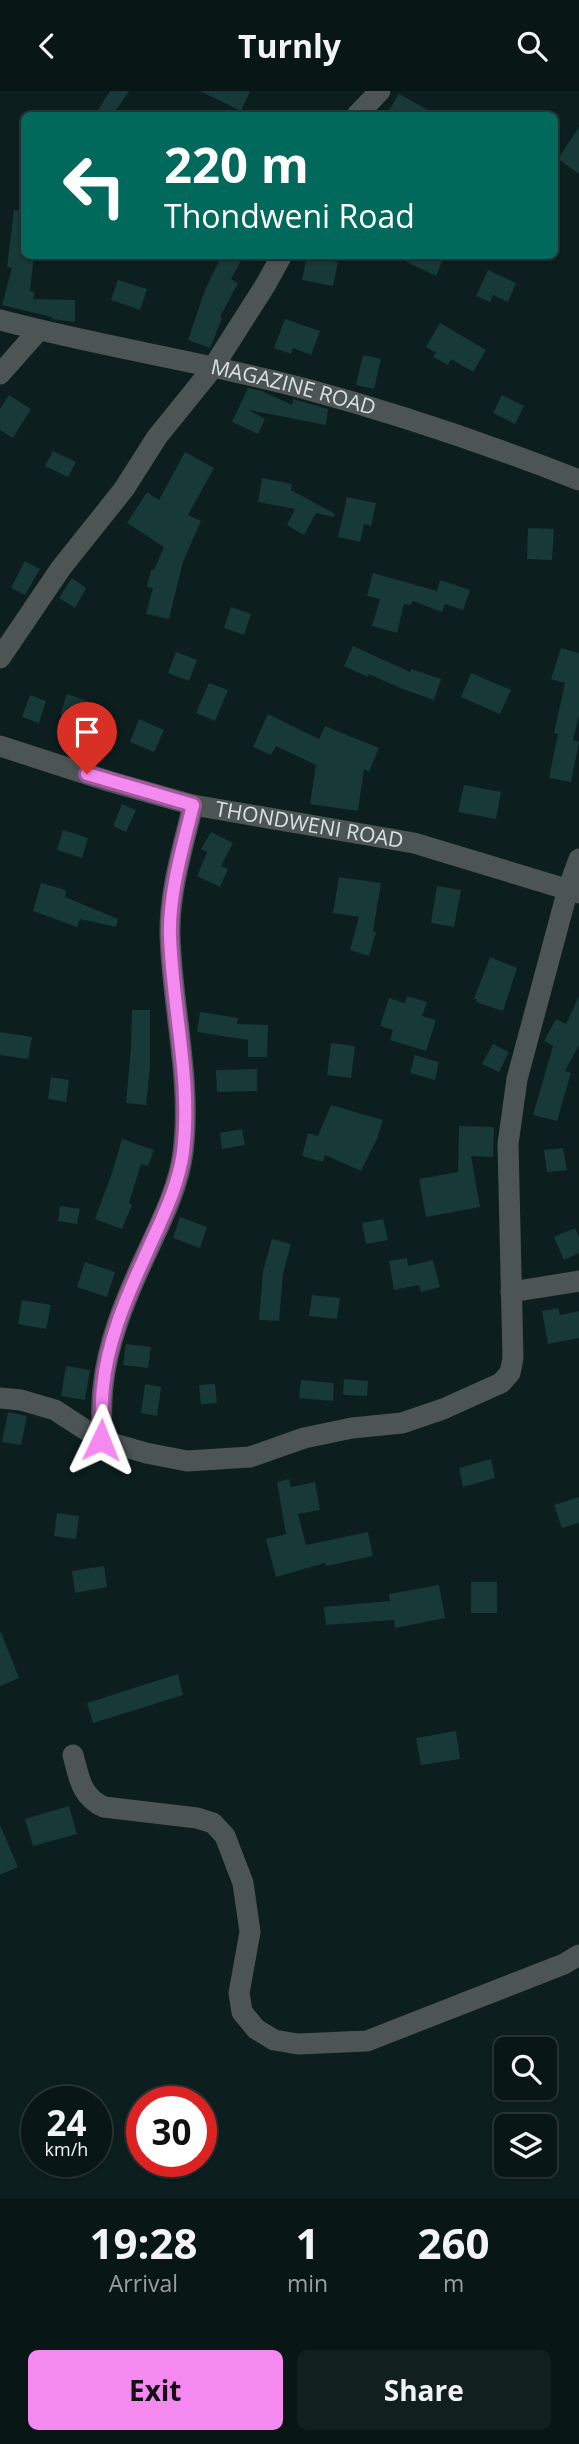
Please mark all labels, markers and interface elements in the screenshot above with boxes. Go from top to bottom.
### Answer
text: Turnly [238,24,341,67]
icon: back [28,27,66,65]
icon: search [513,27,551,65]
text: 220 m [164,131,309,197]
icon: left [49,140,140,231]
text: Thondweni Road [164,194,415,237]
street label: MAGAZINE ROAD [208,352,380,421]
pin [57,702,117,774]
icon: arrive [68,713,106,751]
street label: THONDWENI ROAD [213,794,406,854]
position arrow [64,1403,138,1477]
map controls [494,2037,557,2177]
button: search [494,2037,557,2100]
speed limit sign: 30 [126,2086,217,2177]
text: 24 [46,2099,87,2146]
button: layers [494,2114,557,2177]
text: km/h [45,2137,88,2161]
text: 19:28 [89,2214,197,2271]
text: 1 [295,2214,320,2271]
text: 260 [418,2214,490,2271]
text: Arrival [109,2267,178,2299]
text: min [287,2267,328,2299]
text: m [443,2267,464,2299]
button: Exit [28,2350,283,2430]
button: Share [297,2350,551,2430]

